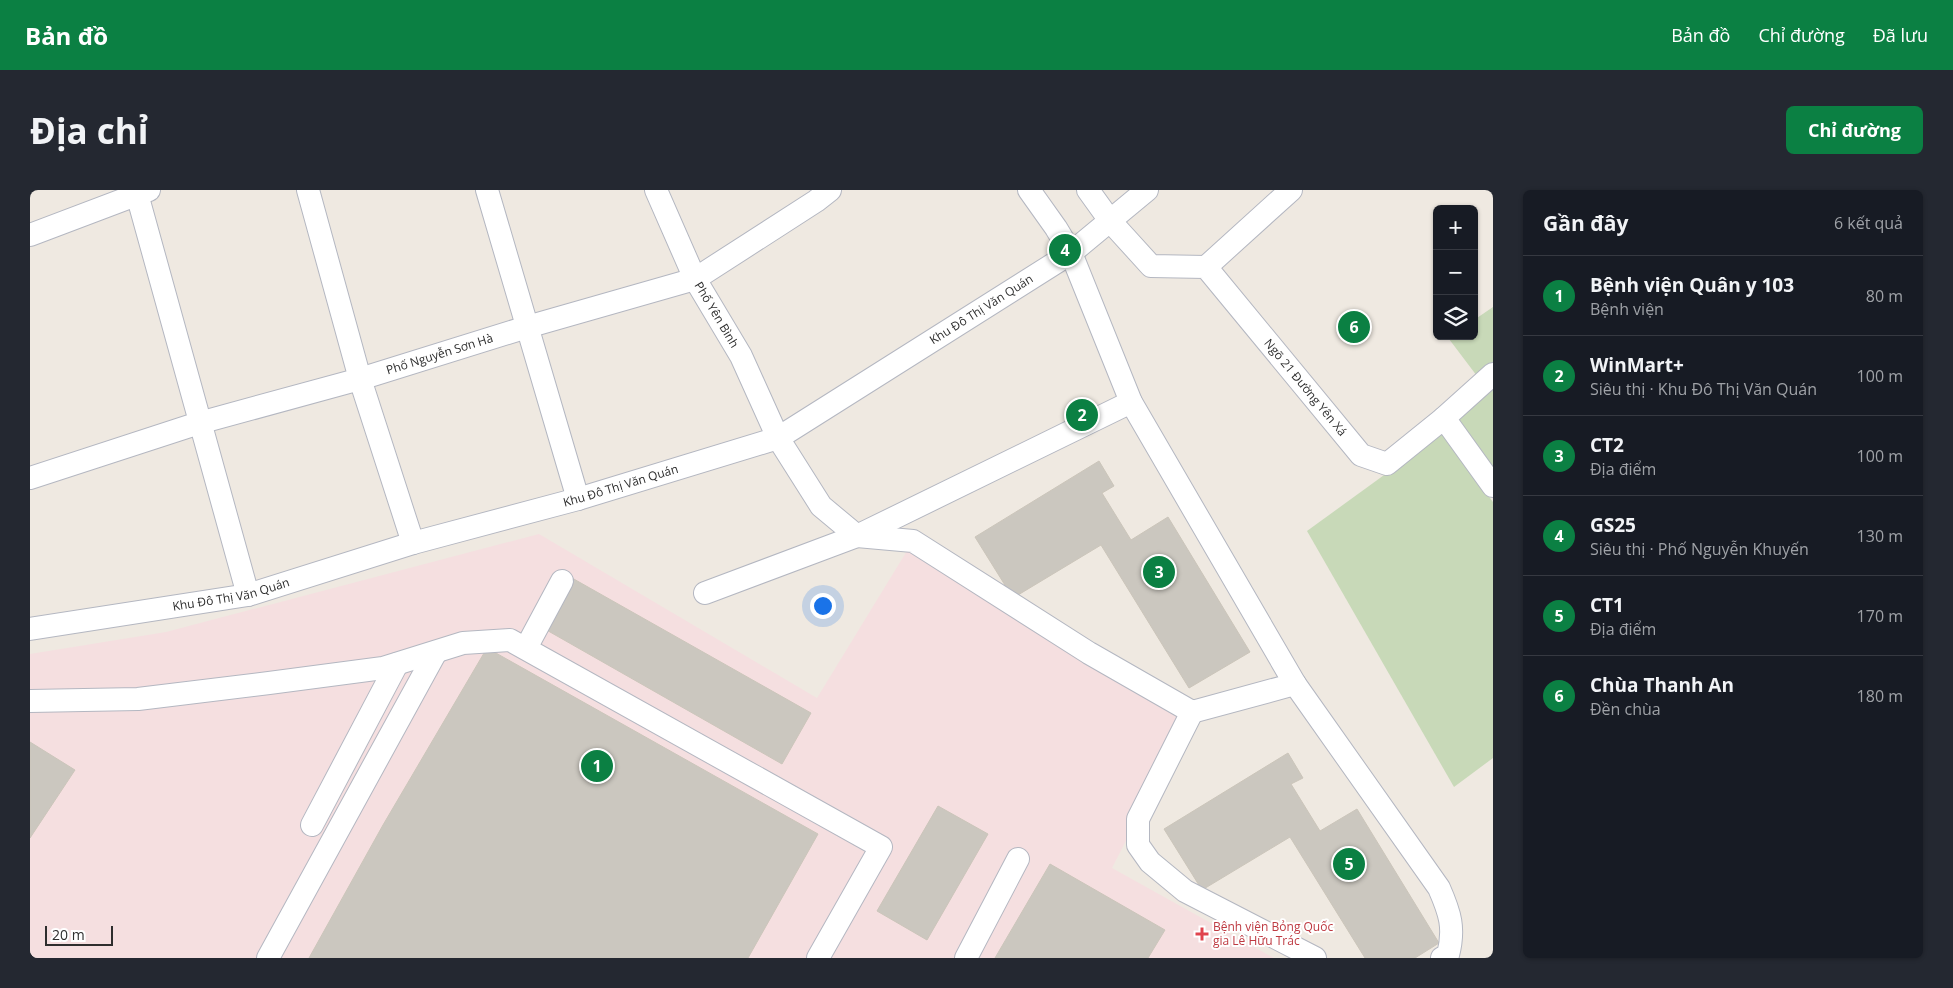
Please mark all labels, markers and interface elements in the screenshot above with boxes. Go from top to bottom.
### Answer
text: Bản đồ [25,19,108,52]
text: Bản đồ [1671,23,1730,47]
text: Chỉ đường [1758,23,1845,47]
text: Đã lưu [1873,23,1928,47]
button: Chỉ đường [1786,106,1923,154]
text: Địa chỉ [30,107,149,154]
map controls [1433,205,1478,340]
button: + [1433,205,1478,250]
text: Gần đây [1543,209,1628,237]
text: 6 kết quả [1834,212,1903,234]
pin: 4 [1049,231,1081,269]
button: − [1433,250,1478,295]
street label: Khu Đô Thị Văn Quán [926,270,1036,348]
text: Bệnh viện Quân y 103 [1590,272,1794,298]
street label: Phố Yên Bình [691,278,743,351]
text: 1 [1554,285,1564,307]
text: 80 m [1866,285,1903,307]
button: layers [1433,295,1478,340]
text: Bệnh viện [1590,298,1664,320]
pin: 6 [1338,308,1370,346]
street label: Phố Nguyễn Sơn Hà [384,329,495,378]
street label: Ngõ 21 Đường Yên Xá [1261,335,1351,439]
text: WinMart+ [1590,352,1684,378]
text: 2 [1554,365,1564,387]
text: 100 m [1857,365,1903,387]
text: Siêu thị · Khu Đô Thị Văn Quán [1590,378,1817,400]
pin: 2 [1066,396,1098,434]
text: CT2 [1590,432,1624,458]
text: 3 [1554,445,1564,467]
text: 100 m [1857,445,1903,467]
text: Địa điểm [1590,458,1656,480]
street label: Khu Đô Thị Văn Quán [561,460,680,511]
text: GS25 [1590,512,1636,538]
text: 4 [1554,525,1564,547]
text: 130 m [1857,525,1903,547]
text: Siêu thị · Phố Nguyễn Khuyến [1590,538,1809,560]
pin: 3 [1143,553,1175,591]
street label: Khu Đô Thị Văn Quán [171,573,291,615]
text: CT1 [1590,592,1624,618]
your location [810,593,836,619]
text: 5 [1554,605,1564,627]
text: 170 m [1857,605,1903,627]
text: Địa điểm [1590,618,1656,640]
text: Chùa Thanh An [1590,672,1734,698]
text: 6 [1554,685,1564,707]
text: 180 m [1857,685,1903,707]
text: Đền chùa [1590,698,1661,720]
pin: 1 [581,747,613,785]
pin: 5 [1333,845,1365,883]
place label: Bệnh viện Bỏng Quốc gia Lê Hữu Trác [1213,918,1333,949]
scale bar [45,923,112,946]
text: 20 m [52,925,85,944]
marker: Bệnh viện Bỏng Quốc gia Lê Hữu Trác [1195,927,1209,941]

